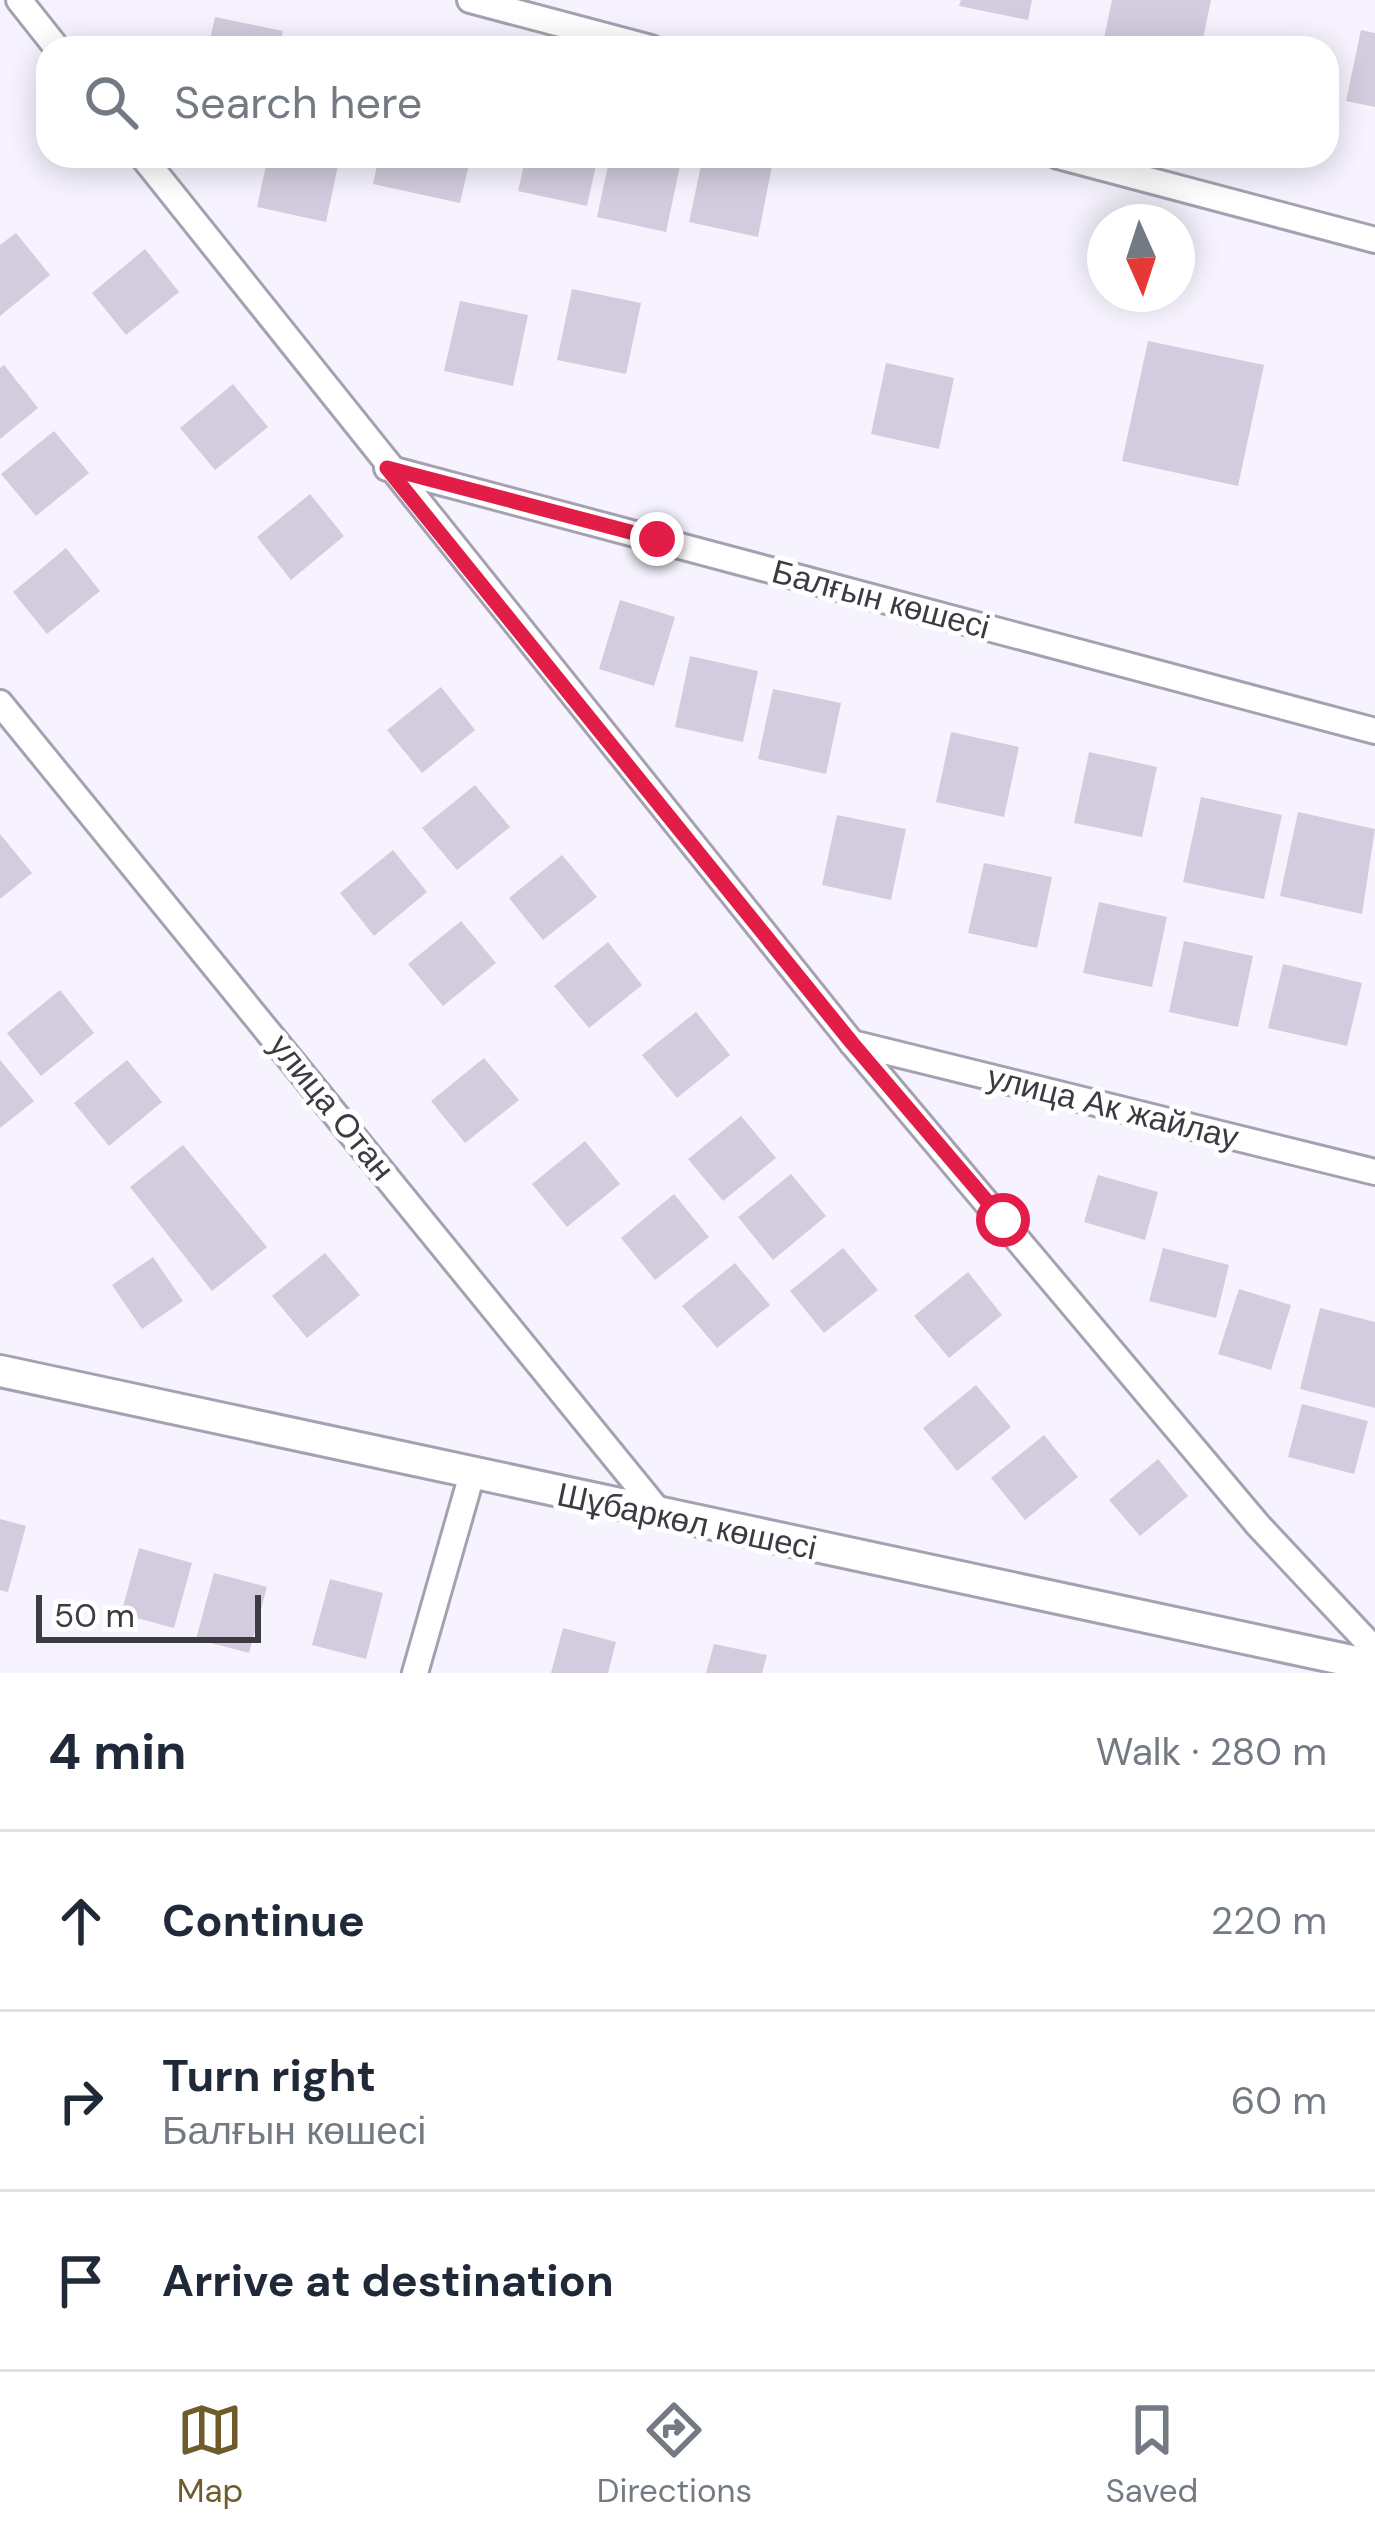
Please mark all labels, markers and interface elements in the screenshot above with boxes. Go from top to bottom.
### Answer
search box [36,36,1339,168]
icon: search [78,69,144,135]
text: Search here [174,73,422,132]
north arrow [1087,204,1195,312]
route end [630,512,684,566]
street label: Балғын көшесі [768,549,994,649]
street label: улица Отан [260,1025,404,1189]
street label: улица Ак жайлау [983,1055,1244,1159]
route start [976,1193,1030,1247]
street label: Шұбаркөл көшесі [553,1473,821,1569]
scale bar [36,1589,261,1642]
text: 50 m [54,1594,135,1637]
text: 4 min [48,1718,187,1785]
text: Walk · 280 m [1096,1726,1327,1777]
icon: ahead [48,1888,114,1954]
text: Continue [162,1891,365,1950]
text: 220 m [1211,1895,1327,1946]
text: Turn right [162,2046,376,2105]
icon: right [48,2068,114,2134]
text: 60 m [1231,2075,1327,2126]
text: Балғын көшесі [162,2105,426,2156]
icon: arrive [48,2248,114,2314]
text: Arrive at destination [162,2251,614,2310]
tab: Map [177,2397,243,2512]
tab: Directions [597,2397,752,2512]
tab: Saved [1106,2397,1198,2512]

